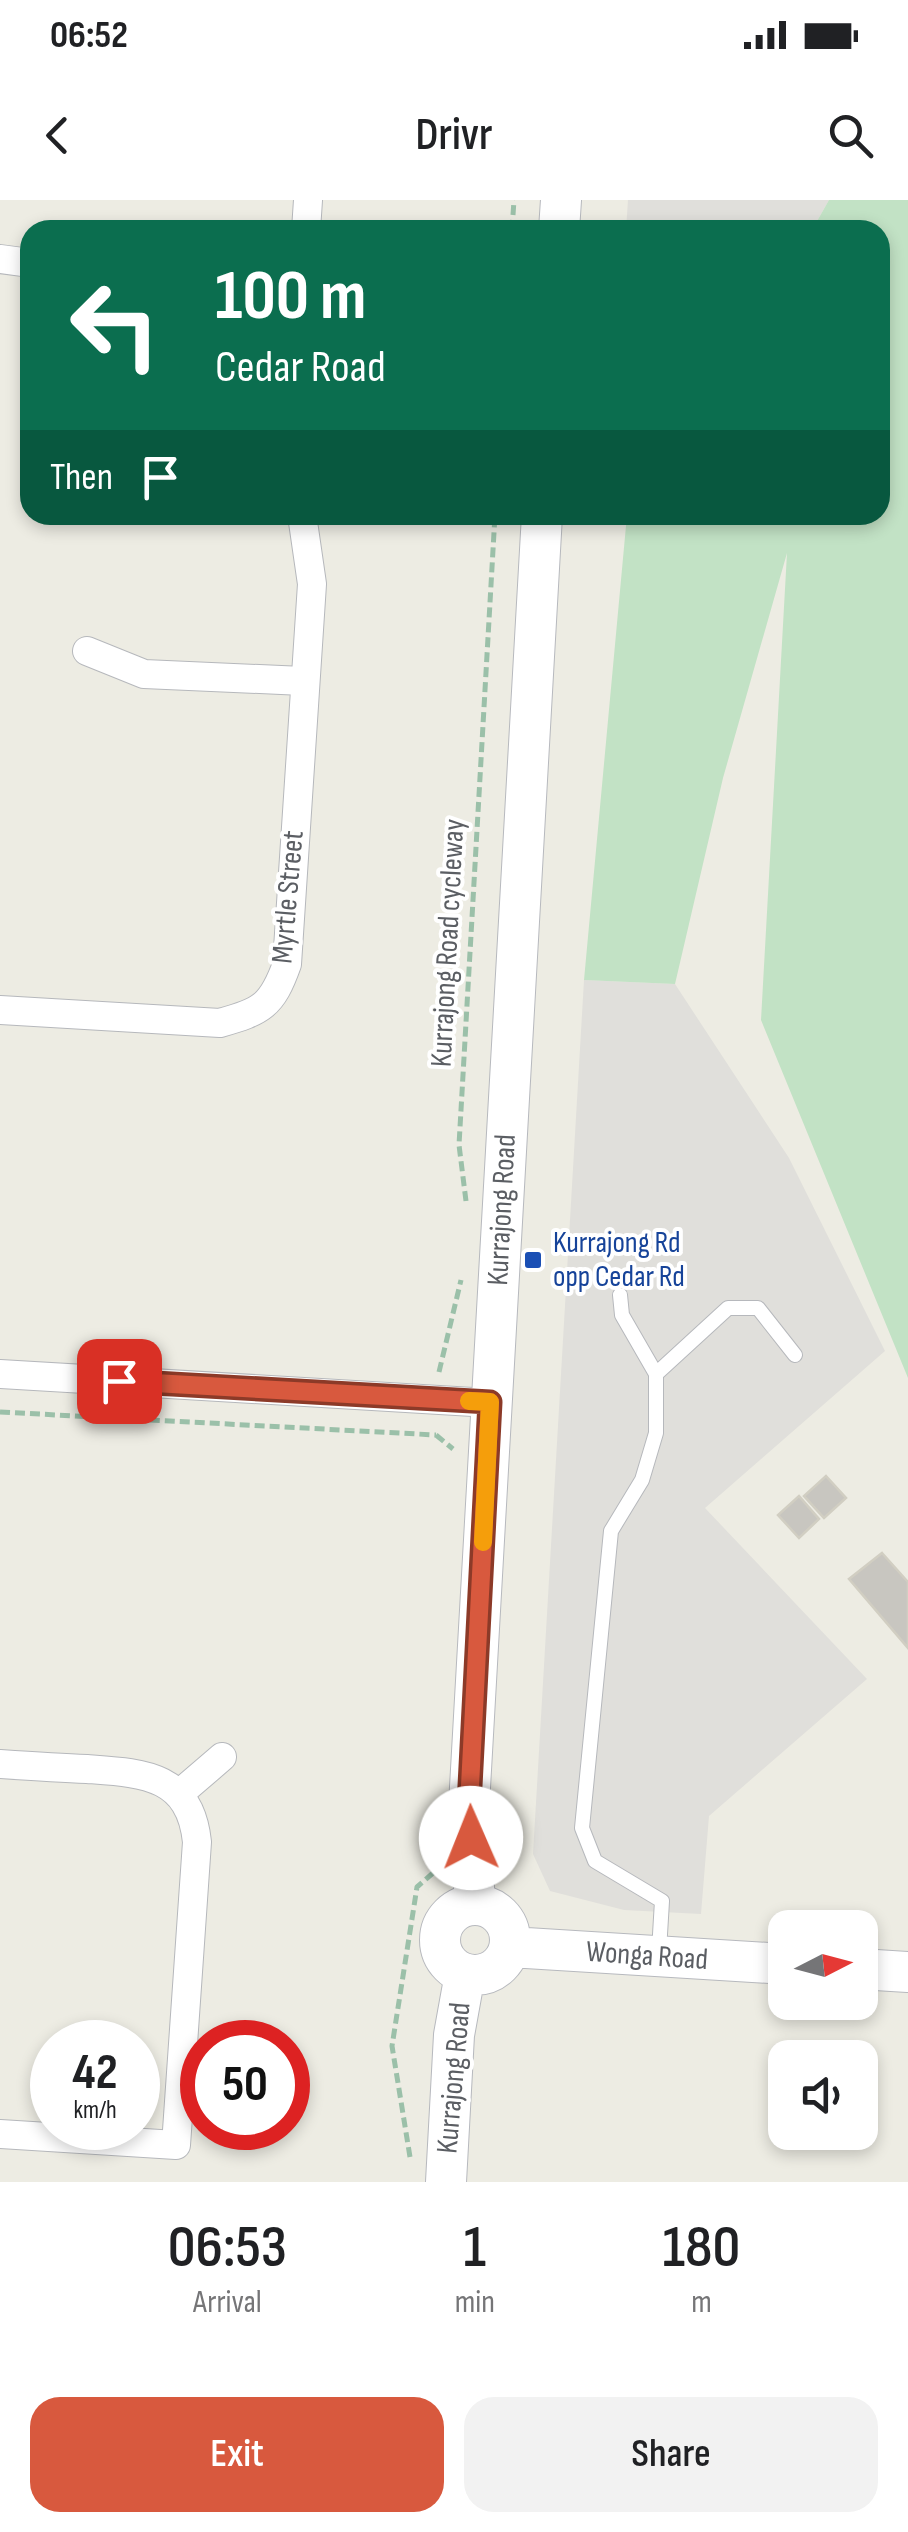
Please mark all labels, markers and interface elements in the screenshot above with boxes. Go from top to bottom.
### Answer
text: 06:52 [50,13,128,58]
icon: back [30,108,85,163]
text: Drivr [416,108,492,163]
icon: search [823,108,878,163]
text: 100 m [215,255,366,339]
icon: left [50,260,180,390]
text: Cedar Road [215,340,386,395]
icon: arrive [133,450,188,505]
text: Then [50,455,113,500]
street label: Kurrajong Road cycleway [424,818,472,1068]
street label: Myrtle Street [264,829,312,965]
street label: Kurrajong Road [480,1133,524,1287]
place label: Kurrajong Rd opp Cedar Rd [553,1225,685,1295]
marker: Kurrajong Rd opp Cedar Rd [522,1249,544,1271]
pin [77,1339,162,1424]
icon: arrive [92,1354,147,1409]
position arrow [419,1786,523,1890]
north arrow [768,1910,878,2020]
map controls [768,1910,878,2150]
street label: Wonga Road [585,1934,709,1978]
street label: Kurrajong Road [429,2001,479,2155]
speed limit sign: 50 [180,2020,310,2150]
button: sound [768,2040,878,2150]
text: 42 [72,2043,118,2103]
text: km/h [73,2095,117,2126]
text: 06:53 [168,2212,287,2284]
text: 1 [464,2212,486,2284]
text: 180 [663,2212,740,2284]
text: Arrival [193,2283,262,2322]
text: min [455,2283,495,2322]
text: m [691,2283,712,2322]
button: Exit [30,2397,444,2512]
button: Share [464,2397,878,2512]

